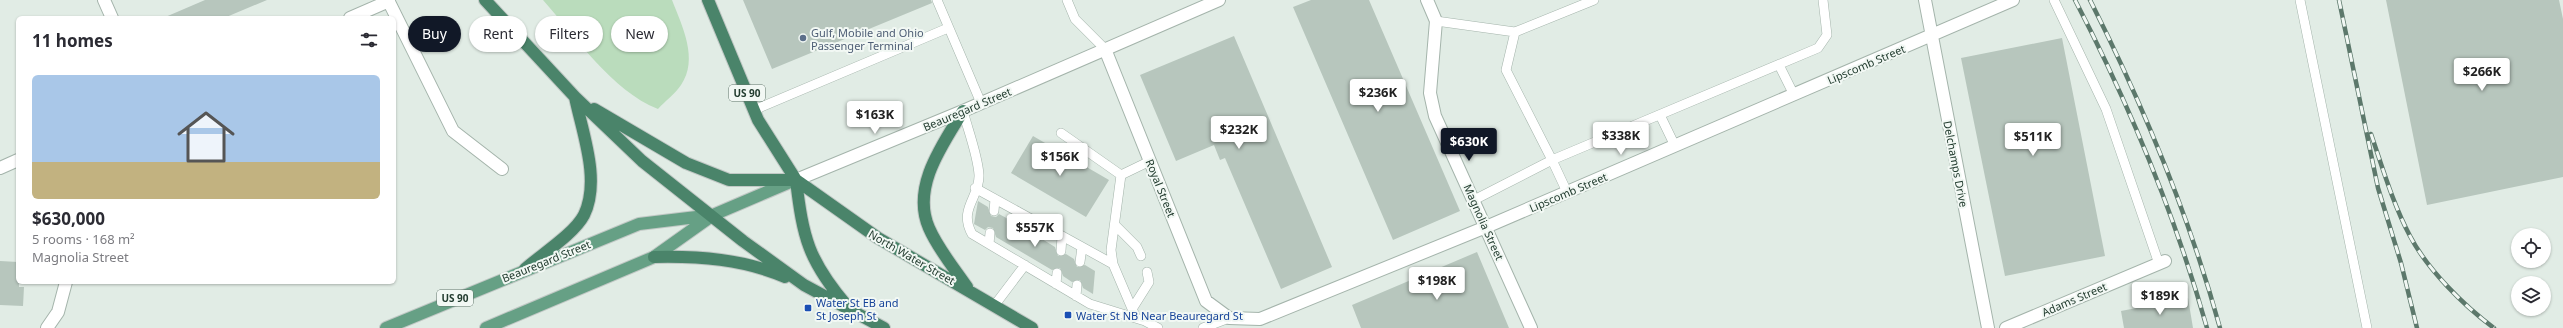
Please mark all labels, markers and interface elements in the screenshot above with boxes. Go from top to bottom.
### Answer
chip: Buy [408,16,461,52]
chip: Rent [469,16,527,52]
chip: Filters [535,16,603,52]
chip: New [611,16,668,52]
place label: Gulf, Mobile and Ohio Passenger Terminal [811,25,924,53]
text: 11 homes [32,29,113,52]
icon: filters [358,29,380,51]
marker: Gulf, Mobile and Ohio Passenger Terminal [798,33,808,43]
street label: Lipscomb Street [1825,41,1907,87]
pin: $266K [2454,58,2510,92]
text: $266K [2463,62,2501,80]
pin: $236K [1350,79,1406,113]
text: $236K [1359,83,1397,101]
street label: Beauregard Street [921,84,1013,134]
road number: US 90 [729,85,765,101]
icon: home [170,101,242,173]
pin: $163K [847,101,903,135]
text: $163K [856,105,894,123]
pin: $232K [1211,116,1267,150]
text: $232K [1220,120,1258,138]
street label: Delchamps Drive [1940,120,1972,208]
pin: $338K [1593,122,1649,156]
pin: $511K [2005,123,2061,157]
text: $338K [1602,126,1640,144]
text: $511K [2014,127,2052,145]
pin: $630K [1441,128,1497,162]
text: $630K [1450,132,1488,150]
pin: $156K [1032,143,1088,177]
text: $156K [1041,147,1079,165]
street label: Royal Street [1143,157,1179,219]
street label: Lipscomb Street [1527,169,1609,215]
street label: Magnolia Street [1461,182,1507,262]
text: $630,000 [32,207,105,230]
pin: $557K [1007,214,1063,248]
text: $557K [1016,218,1054,236]
street label: North Water Street [866,226,958,288]
map controls [2511,228,2551,316]
button: locate [2511,228,2551,268]
text: 5 rooms · 168 m² [32,230,135,248]
street label: Beauregard Street [499,236,593,286]
text: Magnolia Street [32,248,129,266]
pin: $198K [1409,267,1465,301]
text: $198K [1418,271,1456,289]
button: layers [2511,276,2551,316]
street label: Adams Street [2039,279,2109,319]
pin: $189K [2132,282,2188,316]
text: $189K [2141,286,2179,304]
road number: US 90 [437,290,473,306]
place label: Water St EB and St Joseph St [816,295,899,323]
marker: Water St EB and St Joseph St [803,303,813,313]
place label: Water St NB Near Beauregard St [1076,308,1243,323]
marker: Water St NB Near Beauregard St [1063,310,1073,320]

